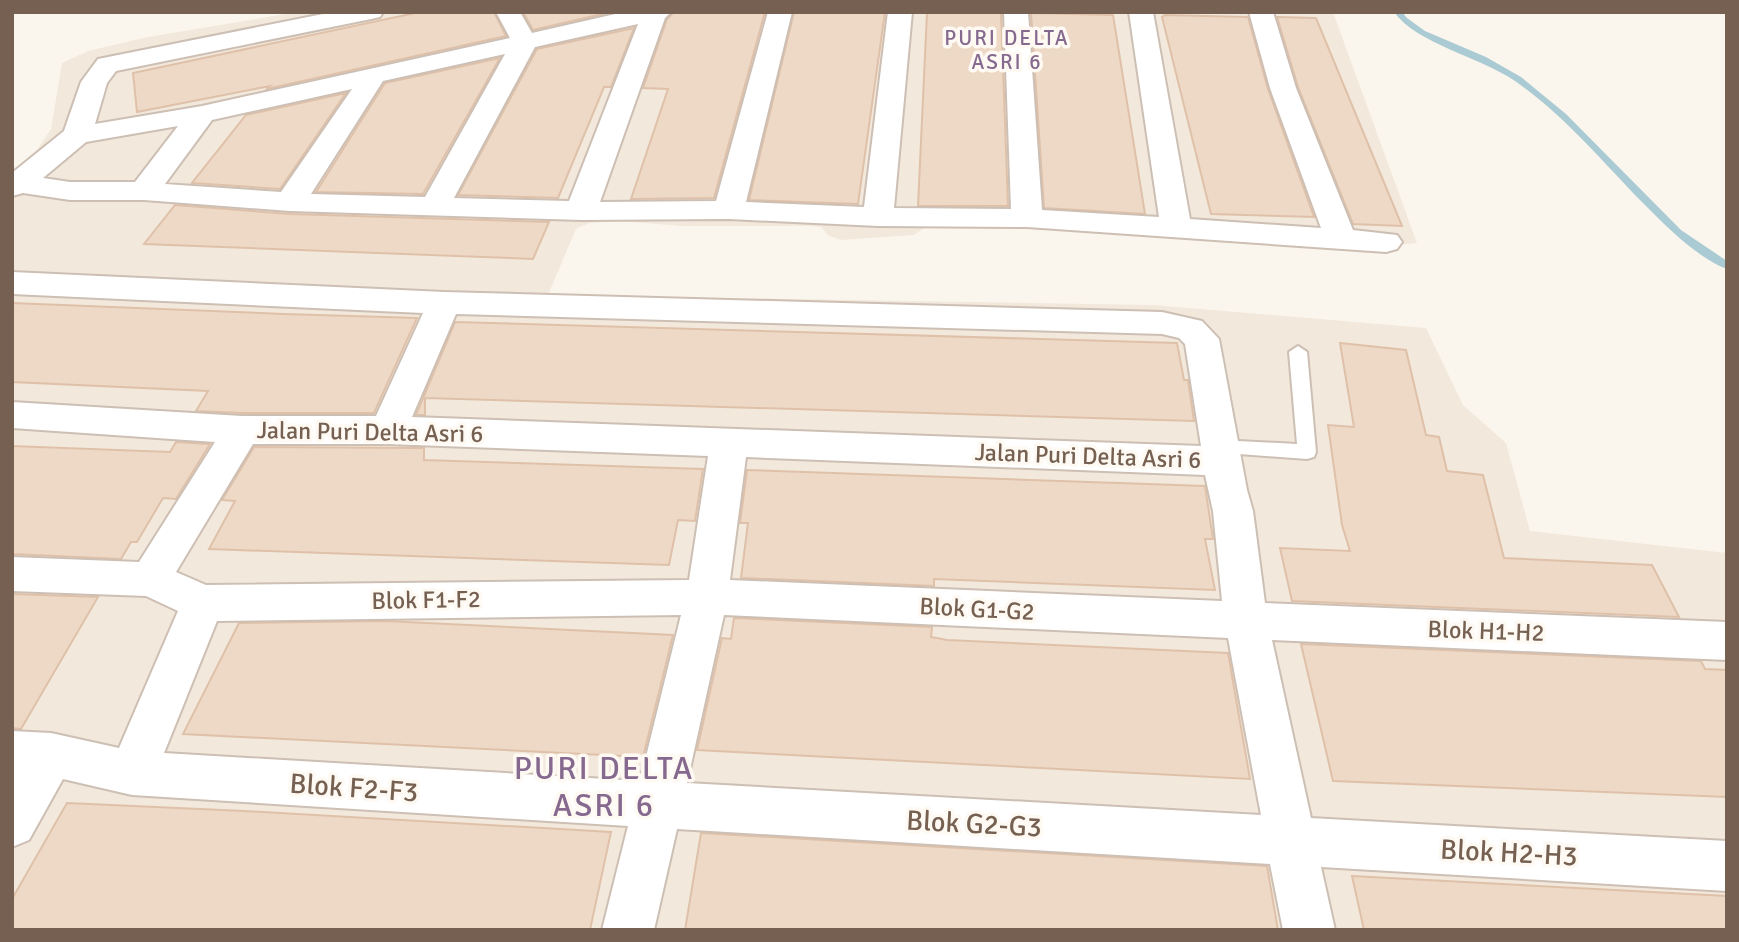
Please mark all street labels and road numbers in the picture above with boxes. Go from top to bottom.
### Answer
street label: Jalan Puri Delta Asri 6 [256,415,484,449]
street label: Jalan Puri Delta Asri 6 [974,437,1202,475]
street label: Blok F1-F2 [371,584,481,616]
street label: Blok G1-G2 [919,591,1035,627]
street label: Blok H1-H2 [1427,614,1545,648]
street label: Blok F2-F3 [288,767,419,809]
street label: Blok G2-G3 [905,803,1043,845]
street label: Blok H2-H3 [1439,832,1578,874]

